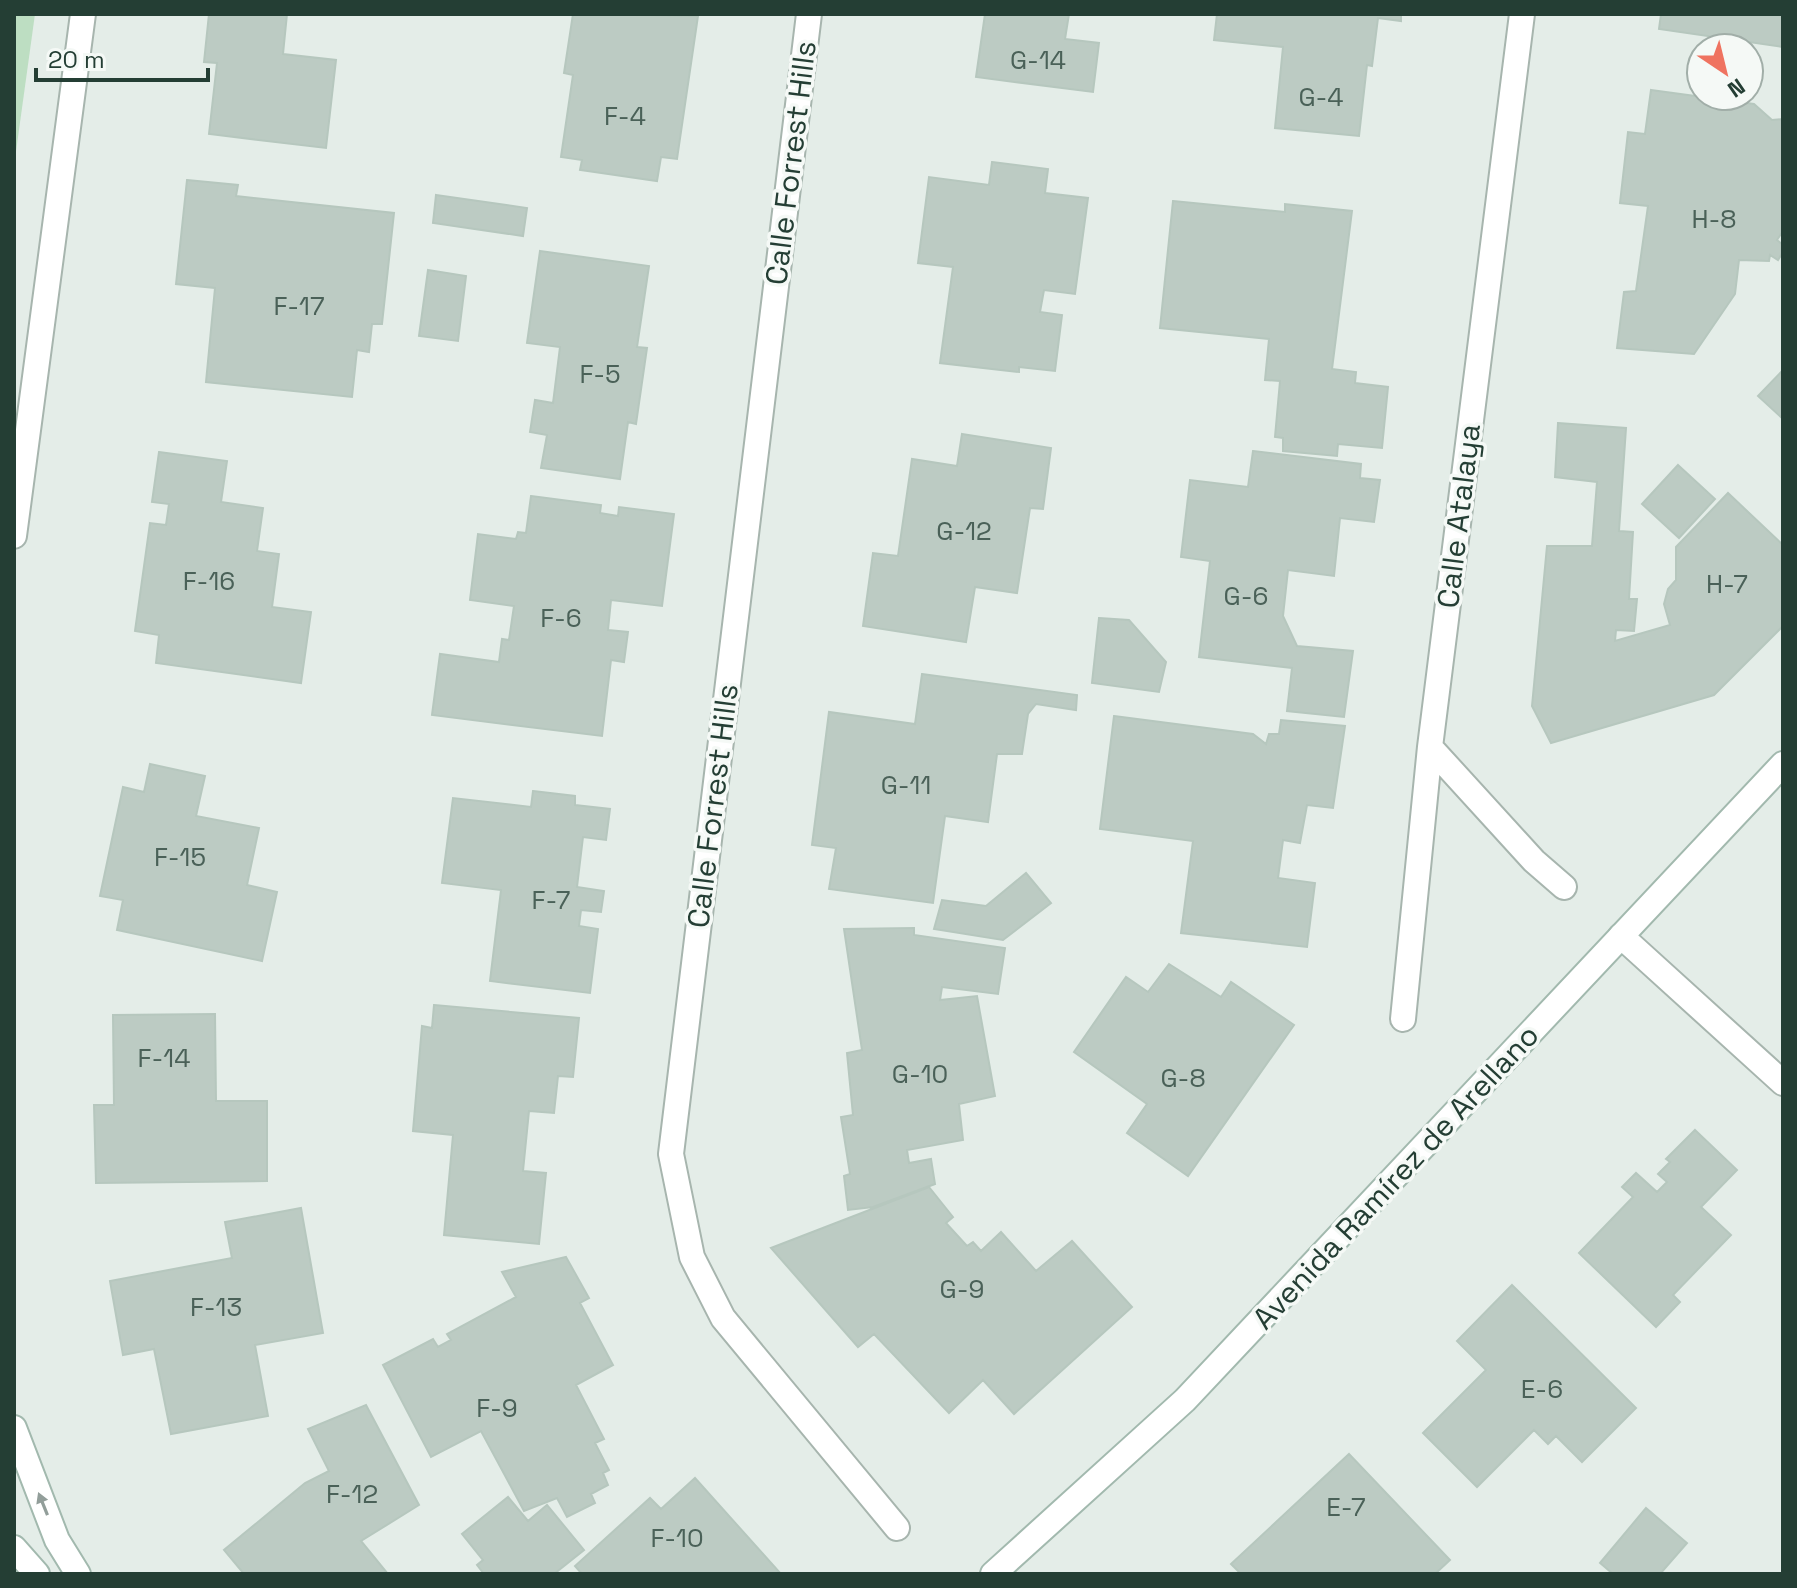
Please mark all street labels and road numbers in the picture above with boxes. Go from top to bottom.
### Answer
street label: Calle Forrest Hills [756,39,825,287]
street label: Calle Atalaya [1428,422,1489,610]
street label: Calle Forrest Hills [678,682,747,930]
street label: Avenida Ramírez de Arellano [1244,1016,1547,1337]

